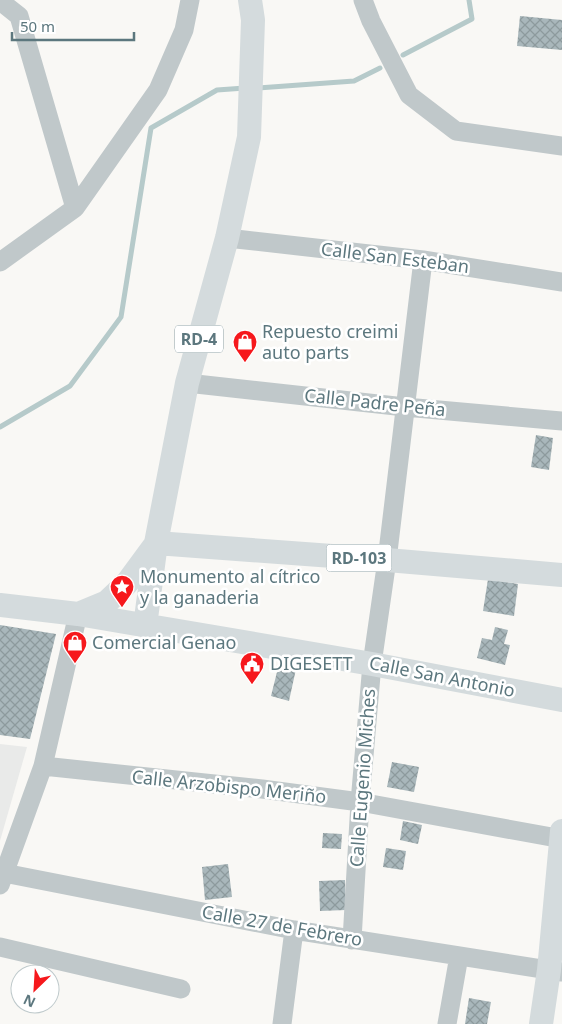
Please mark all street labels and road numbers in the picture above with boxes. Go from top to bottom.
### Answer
street label: Calle San Esteban [320,236,471,278]
road number: RD-4 [175,326,223,352]
street label: Calle Padre Peña [303,383,447,421]
road number: RD-103 [326,544,392,572]
street label: Calle San Antonio [367,650,517,702]
street label: Calle Eugenio Miches [344,688,380,868]
street label: Calle Arzobispo Meriño [131,764,328,808]
street label: Calle 27 de Febrero [200,899,364,951]

